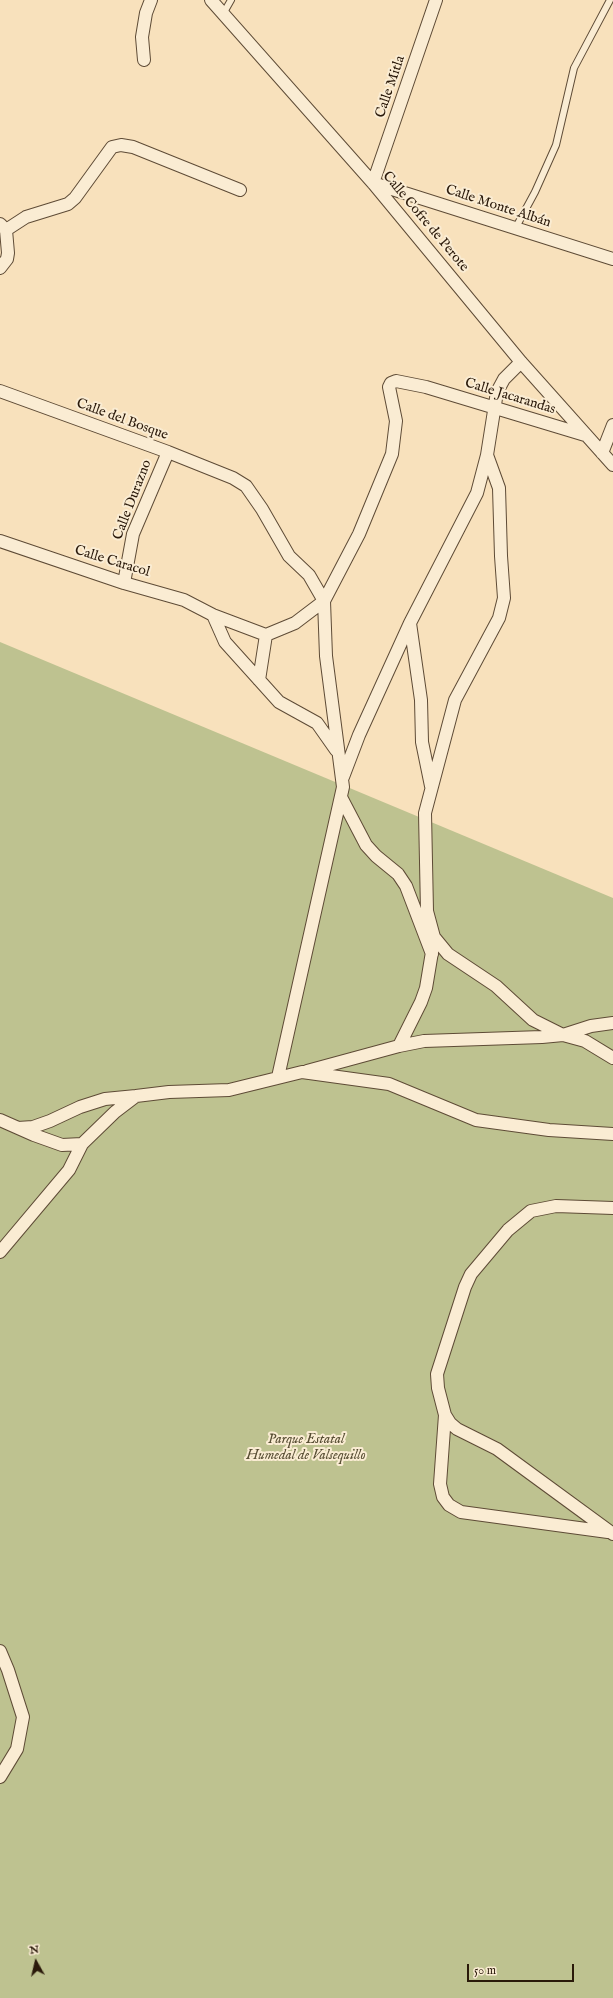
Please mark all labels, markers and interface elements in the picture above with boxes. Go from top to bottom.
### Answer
street label: Calle Mitla [373,54,409,120]
street label: Calle Cofre de Perote [378,169,472,275]
street label: Calle Monte Albán [443,182,553,232]
street label: Calle Jacarandas [463,375,557,419]
street label: Calle del Bosque [74,396,170,444]
street label: Calle Durazno [110,458,156,542]
street label: Calle Caracol [72,543,152,581]
park label: Parque Estatal Humedal de Valsequillo [246,1432,366,1464]
north arrow [16,1942,56,1982]
text: N [29,1943,40,1958]
scale bar [469,1956,576,1982]
text: 50 m [474,1963,496,1978]

